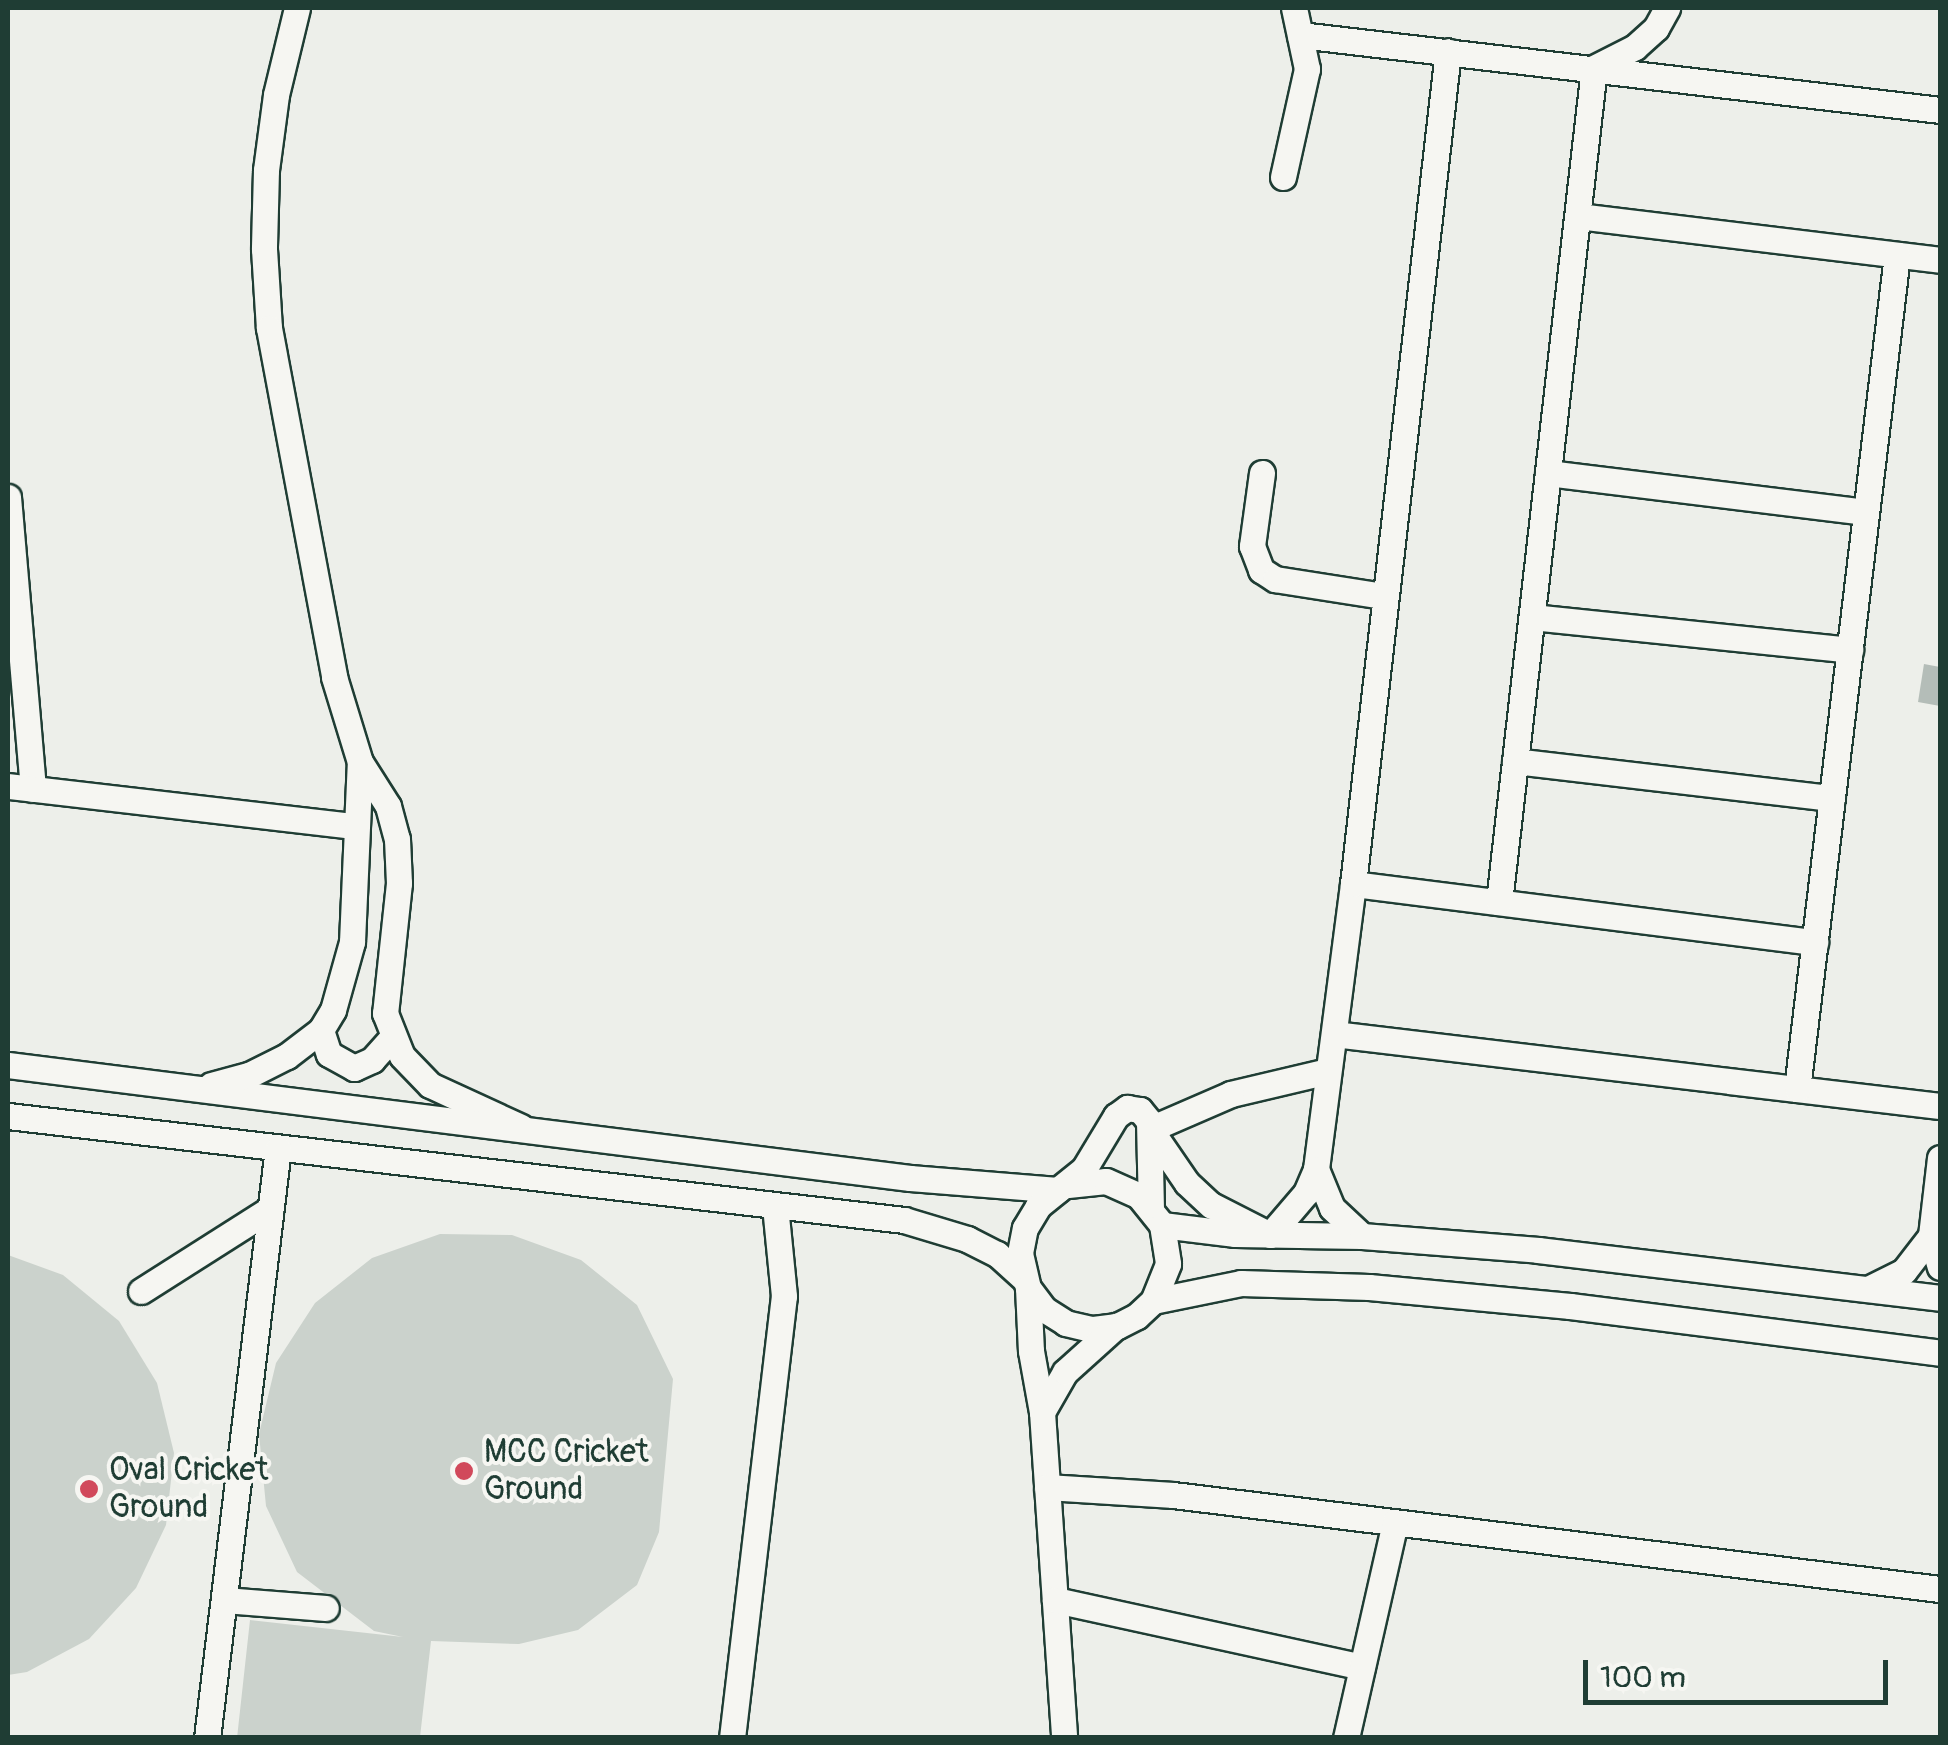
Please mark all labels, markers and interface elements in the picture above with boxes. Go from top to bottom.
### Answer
place label: MCC Cricket Ground [484,1434,649,1509]
place label: Oval Cricket Ground [109,1452,268,1527]
marker: MCC Cricket Ground [453,1460,475,1482]
marker: Oval Cricket Ground [78,1478,100,1500]
scale bar [1588,1640,1893,1702]
text: 100 m [1600,1659,1686,1696]

